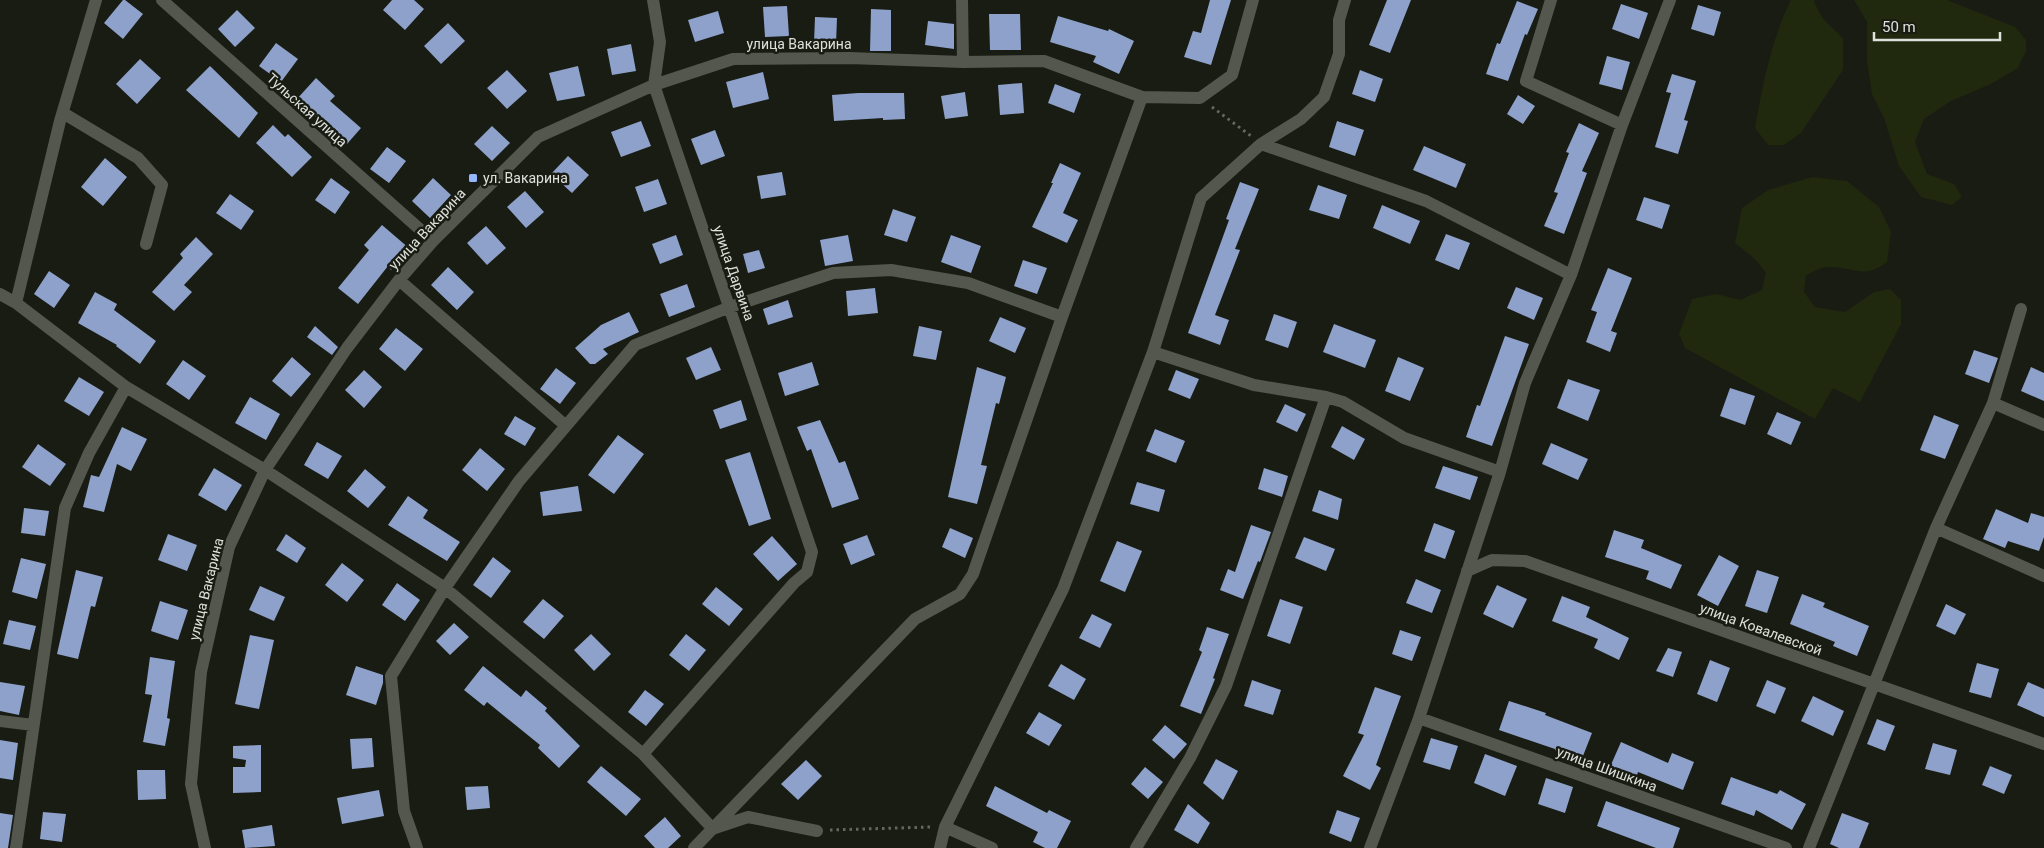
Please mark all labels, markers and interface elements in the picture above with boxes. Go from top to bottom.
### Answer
scale bar [1874,10,2000,42]
text: 50 m [1882,18,1916,36]
street label: улица Вакарина [746,36,852,52]
street label: Тульская улица [264,70,350,150]
place label: ул. Вакарина [483,170,568,186]
marker: ул. Вакарина [467,172,479,184]
street label: улица Вакарина [385,185,469,273]
street label: улица Дарвина [710,223,758,323]
street label: улица Вакарина [186,536,226,642]
street label: улица Ковалевской [1698,599,1824,659]
street label: улица Шишкина [1555,743,1659,795]

